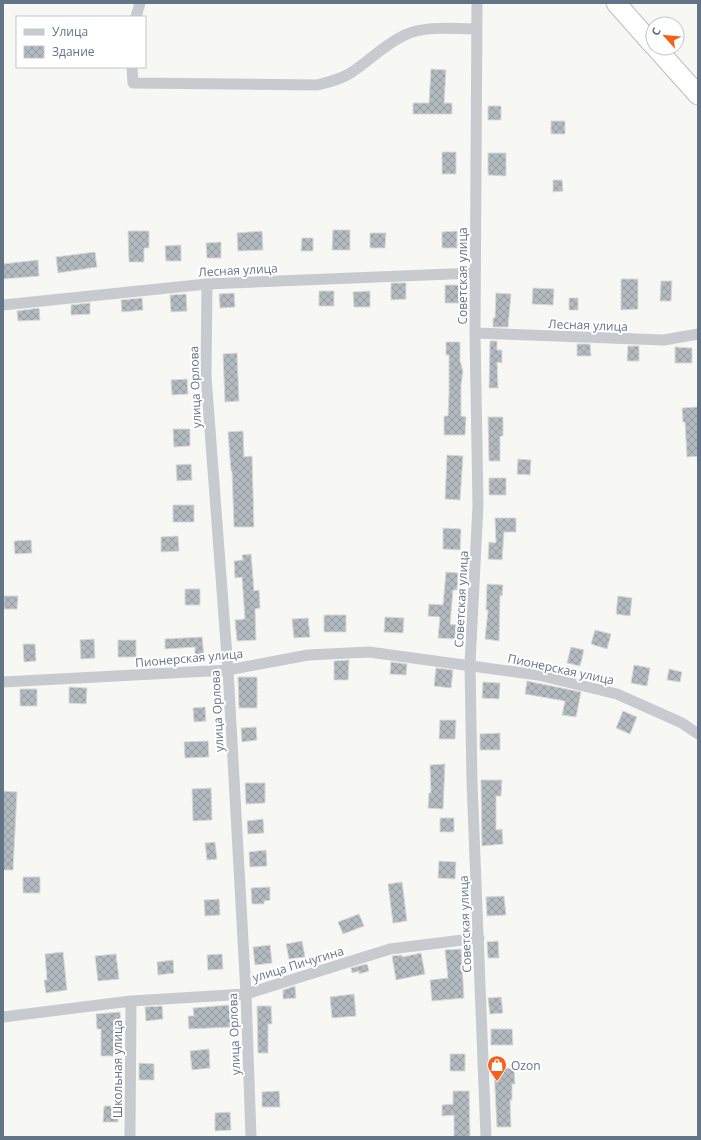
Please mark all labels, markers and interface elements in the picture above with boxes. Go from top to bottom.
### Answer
legend [16,16,146,68]
north arrow [645,16,685,56]
text: Улица [52,23,88,40]
text: С [647,25,664,38]
text: Здание [52,43,95,60]
street label: Советская улица [454,227,471,325]
street label: Лесная улица [198,259,278,281]
street label: Лесная улица [548,315,628,335]
street label: улица Орлова [185,346,205,428]
street label: Советская улица [450,550,472,648]
street label: Пионерская улица [134,645,244,671]
street label: Пионерская улица [506,649,616,689]
street label: улица Орлова [206,670,228,752]
street label: Советская улица [455,875,475,973]
street label: улица Пичугина [250,942,346,986]
street label: улица Орлова [224,993,244,1075]
street label: Школьная улица [109,1020,126,1118]
shop icon: Ozon [486,1054,508,1082]
place label: Ozon [511,1057,541,1074]

